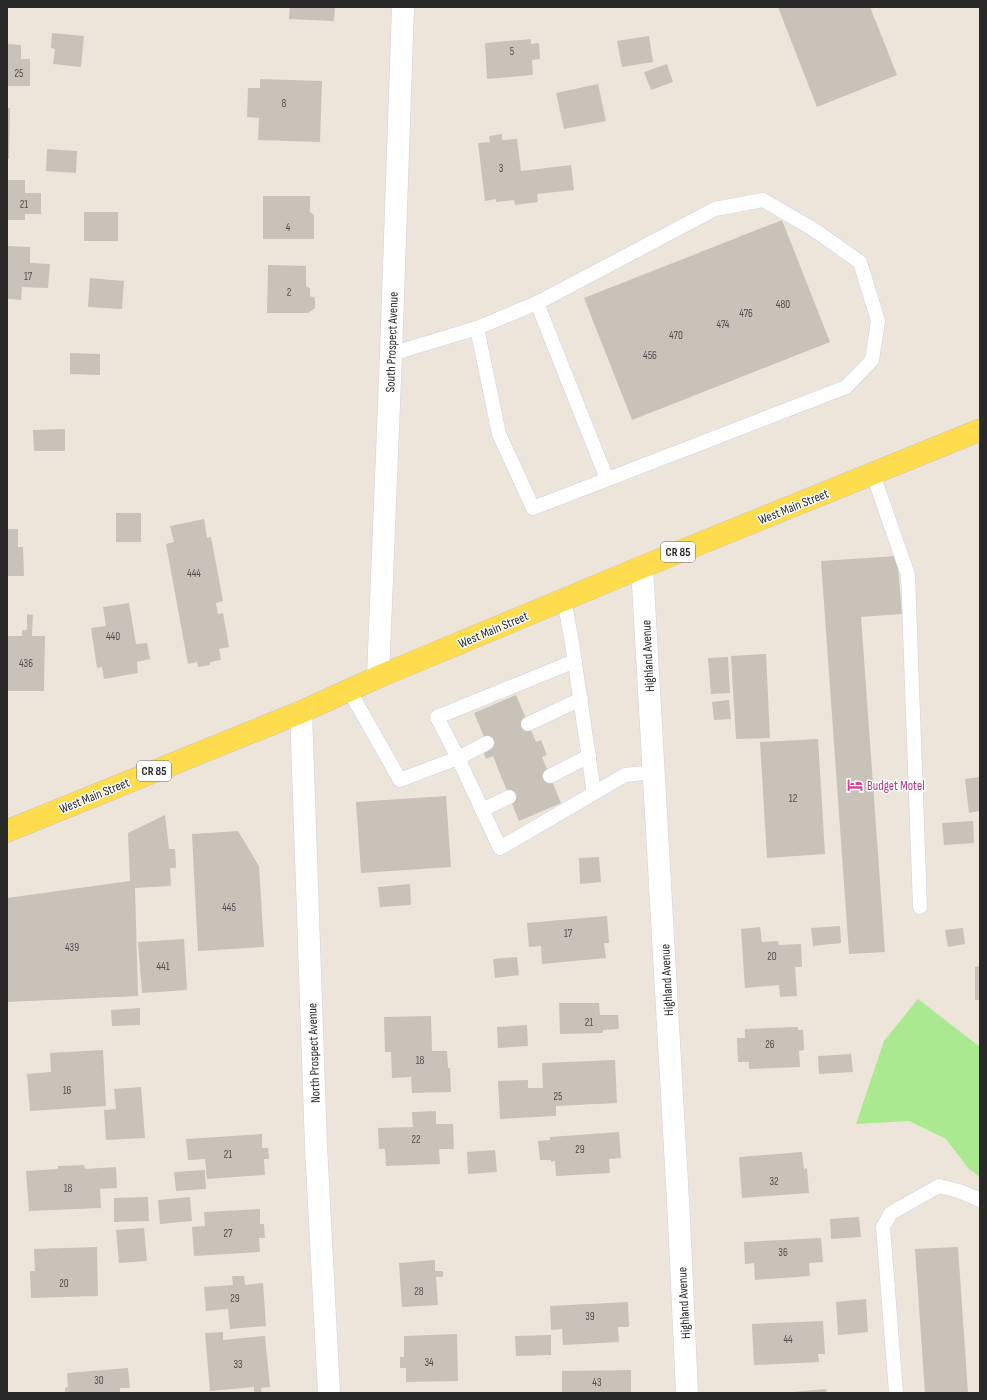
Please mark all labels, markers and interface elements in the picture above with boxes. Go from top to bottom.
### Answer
house number: 5 [510,45,514,58]
house number: 25 [15,67,23,80]
house number: 8 [282,97,287,110]
house number: 3 [499,162,504,175]
house number: 21 [20,198,28,211]
house number: 4 [286,221,291,234]
house number: 17 [24,270,33,283]
house number: 2 [287,286,292,299]
street label: South Prospect Avenue [382,291,402,393]
house number: 480 [776,298,790,311]
house number: 476 [739,307,753,320]
house number: 474 [717,318,730,331]
house number: 470 [669,329,683,342]
house number: 456 [643,349,657,362]
street label: West Main Street [756,486,831,528]
road number: CR 85 [661,542,695,562]
house number: 444 [187,567,201,580]
street label: West Main Street [456,608,531,652]
street label: Highland Avenue [638,620,658,692]
house number: 440 [106,630,120,643]
house number: 436 [19,657,33,670]
road number: CR 85 [137,761,171,781]
street label: West Main Street [57,775,132,817]
hotel icon: Budget Motel [846,776,864,794]
place label: Budget Motel [867,778,925,794]
house number: 12 [789,792,798,805]
house number: 445 [222,901,236,914]
house number: 17 [564,927,573,940]
house number: 439 [65,941,79,954]
street label: Highland Avenue [657,944,677,1016]
house number: 20 [767,950,777,963]
house number: 441 [156,960,170,973]
street label: North Prospect Avenue [304,1003,324,1103]
house number: 21 [585,1016,593,1029]
house number: 26 [765,1038,775,1051]
house number: 18 [416,1054,425,1067]
house number: 16 [63,1084,72,1097]
house number: 25 [554,1090,562,1103]
house number: 22 [411,1133,421,1146]
house number: 29 [575,1143,585,1156]
house number: 21 [224,1148,232,1161]
house number: 32 [769,1175,779,1188]
house number: 18 [64,1182,73,1195]
house number: 27 [224,1227,233,1240]
house number: 36 [778,1246,788,1259]
street label: Highland Avenue [674,1267,694,1339]
house number: 20 [59,1277,69,1290]
house number: 28 [414,1285,424,1298]
house number: 29 [230,1292,240,1305]
house number: 39 [585,1310,595,1323]
house number: 44 [783,1333,793,1346]
house number: 34 [424,1356,434,1369]
house number: 33 [233,1358,243,1371]
house number: 30 [94,1374,104,1387]
house number: 43 [592,1376,602,1389]

